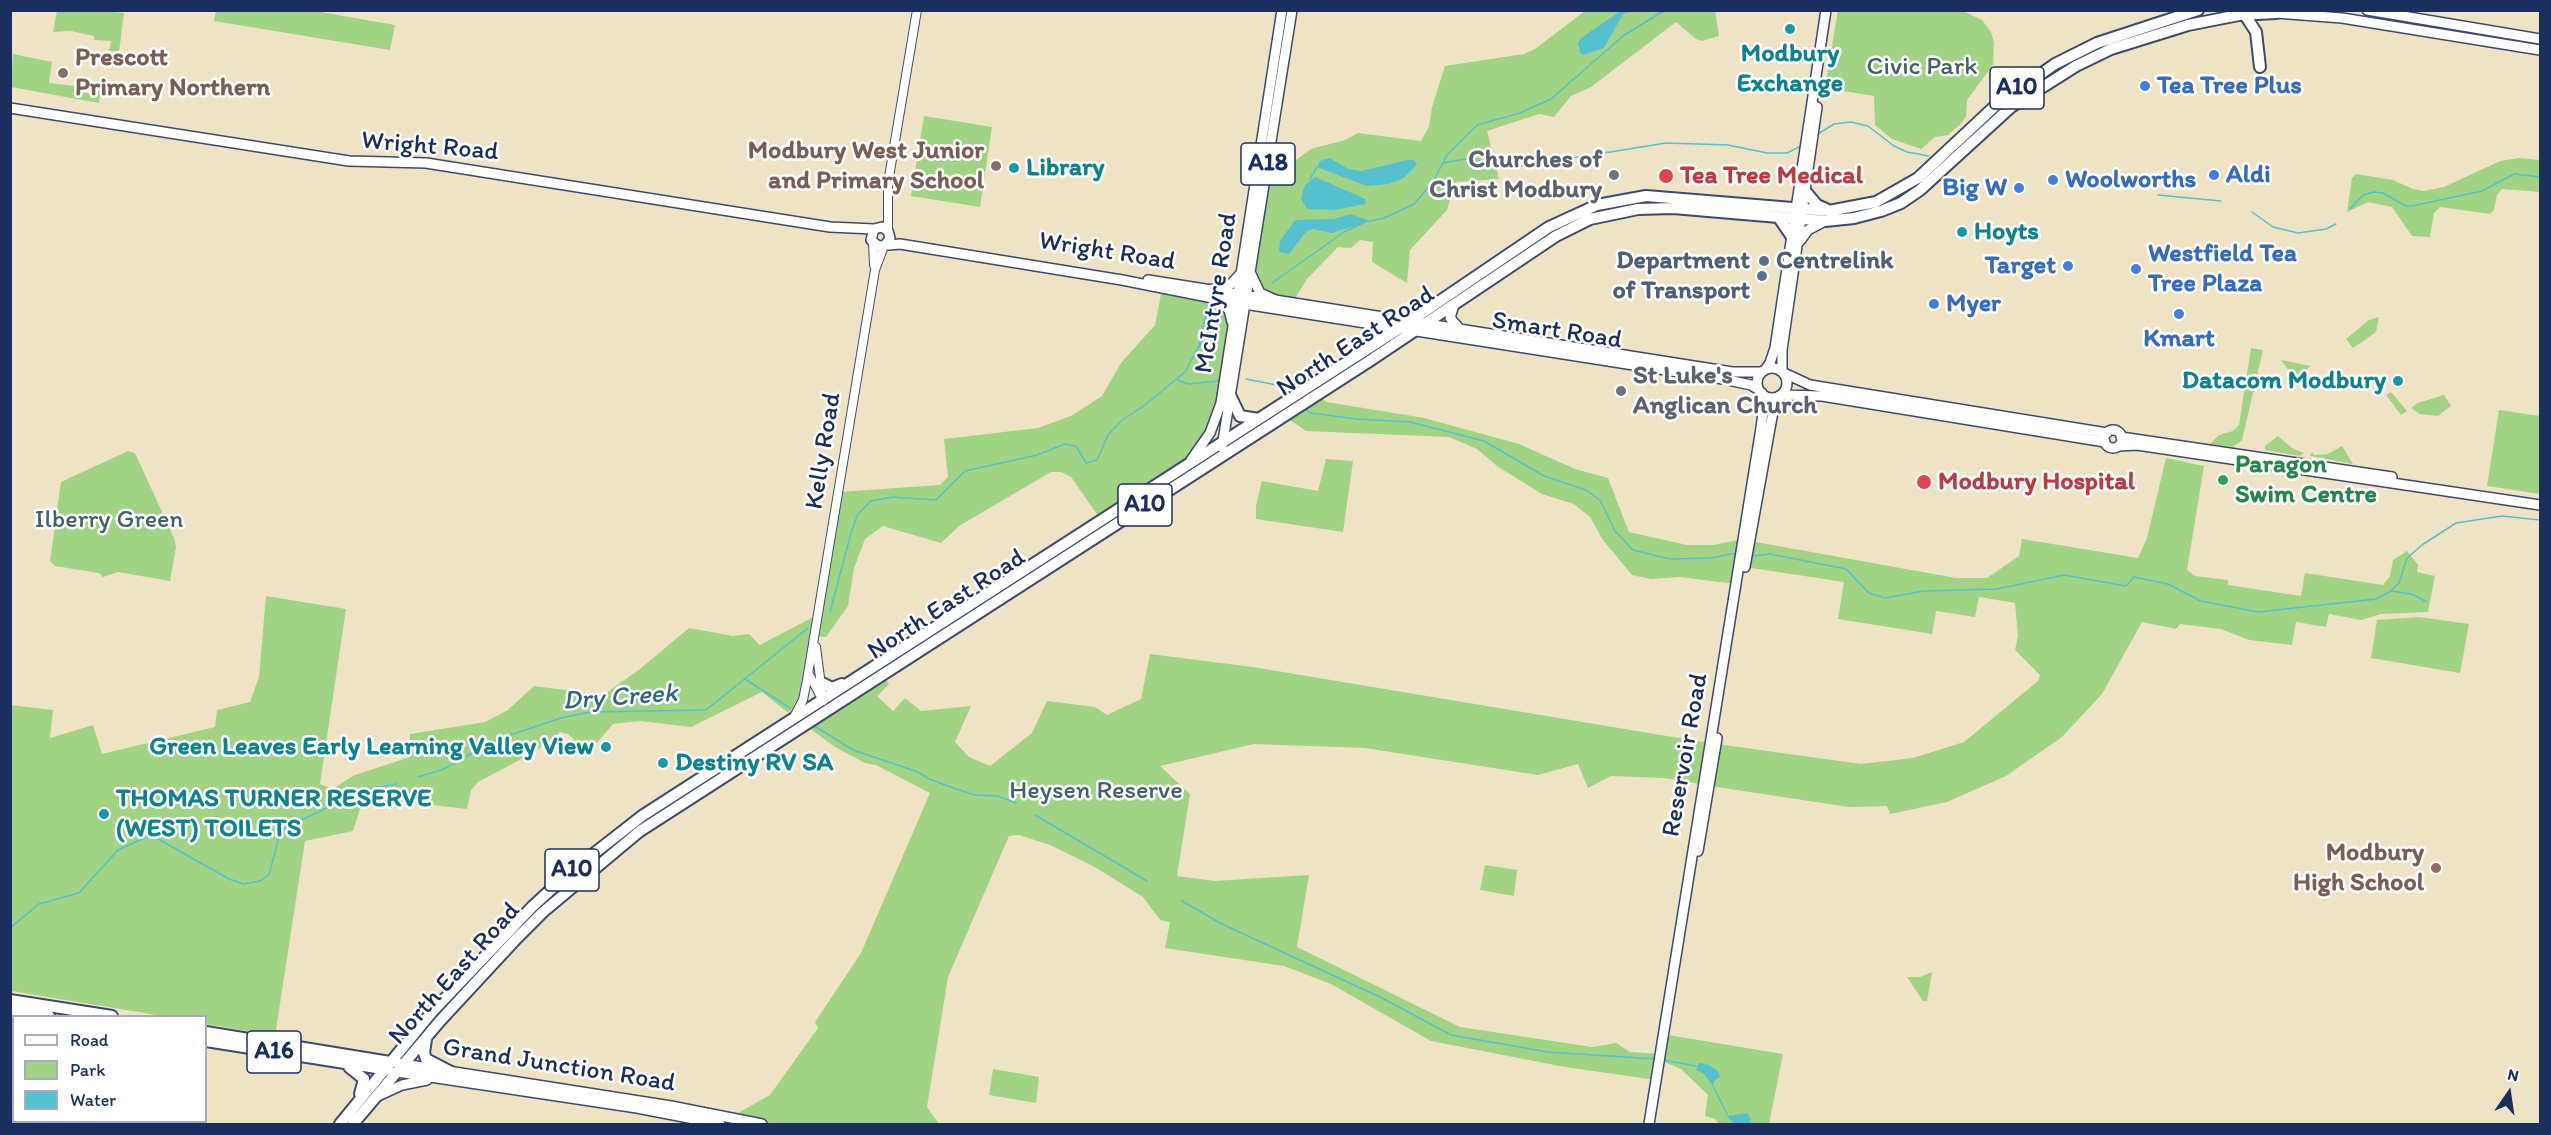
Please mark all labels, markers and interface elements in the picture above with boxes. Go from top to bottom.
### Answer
marker: Modbury Exchange [1783,22,1797,36]
place label: Modbury Exchange [1737,38,1843,100]
place label: Prescott Primary Northern [75,42,270,104]
park label: Civic Park [1867,51,1977,83]
marker: Prescott Primary Northern [56,66,70,80]
road number: A10 [1990,67,2044,109]
place label: Tea Tree Plus [2157,70,2302,102]
marker: Tea Tree Plus [2138,79,2152,93]
street label: Wright Road [360,125,500,169]
place label: Modbury West Junior and Primary School [748,135,984,196]
road number: A18 [1241,143,1295,185]
place label: Churches of Christ Modbury [1429,144,1602,206]
place label: Library [1026,152,1104,184]
marker: Modbury West Junior and Primary School [989,159,1003,173]
place label: Aldi [2226,159,2271,191]
place label: Tea Tree Medical [1680,160,1863,192]
marker: Library [1007,161,1021,175]
place label: Woolworths [2065,164,2196,196]
marker: Tea Tree Medical [1657,167,1675,185]
marker: Churches of Christ Modbury [1607,168,1621,182]
marker: Aldi [2207,168,2221,182]
place label: Big W [1942,172,2007,204]
marker: Woolworths [2046,173,2060,187]
marker: Big W [2012,181,2026,195]
street label: McIntyre Road [1189,210,1245,376]
place label: Hoyts [1974,216,2039,248]
marker: Hoyts [1955,225,1969,239]
street label: Wright Road [1036,226,1178,278]
place label: Westfield Tea Tree Plaza [2148,238,2297,300]
place label: Department of Transport [1612,245,1750,306]
place label: Centrelink [1776,245,1893,277]
place label: Target [1985,250,2056,282]
marker: Centrelink [1757,254,1771,268]
marker: Target [2061,259,2075,273]
marker: Westfield Tea Tree Plaza [2129,262,2143,276]
marker: Department of Transport [1755,269,1769,283]
street label: North East Road [1271,279,1441,405]
place label: Myer [1946,288,2001,320]
marker: Myer [1927,297,1941,311]
street label: Smart Road [1490,305,1624,357]
marker: Kmart [2172,307,2186,321]
place label: Kmart [2143,323,2215,355]
place label: St Luke's Anglican Church [1633,360,1817,422]
place label: Datacom Modbury [2182,365,2386,397]
marker: Datacom Modbury [2391,374,2405,388]
marker: St Luke's Anglican Church [1614,384,1628,398]
street label: Kelly Road [799,390,849,512]
place label: Paragon Swim Centre [2235,449,2377,510]
place label: Modbury Hospital [1938,466,2135,498]
marker: Modbury Hospital [1915,473,1933,491]
marker: Paragon Swim Centre [2216,473,2230,487]
road number: A10 [1118,484,1172,526]
park label: Ilberry Green [35,504,183,536]
street label: North East Road [862,542,1032,668]
street label: Reservoir Road [1656,671,1716,839]
water label: Dry Creek [562,678,678,718]
place label: Green Leaves Early Learning Valley View [149,731,594,763]
marker: Green Leaves Early Learning Valley View [599,740,613,754]
place label: Destiny RV SA [675,747,833,779]
marker: Destiny RV SA [656,756,670,770]
park label: Heysen Reserve [1009,775,1183,807]
place label: THOMAS TURNER RESERVE (WEST) TOILETS [116,783,431,844]
marker: THOMAS TURNER RESERVE (WEST) TOILETS [97,807,111,821]
place label: Modbury High School [2293,837,2424,898]
road number: A10 [545,849,599,891]
marker: Modbury High School [2429,861,2443,875]
street label: North East Road [383,896,527,1052]
legend [12,1015,207,1123]
text: Road [70,1029,109,1051]
road number: A16 [247,1031,301,1073]
street label: Grand Junction Road [440,1032,678,1100]
text: Park [70,1059,105,1081]
north arrow [2479,1063,2539,1123]
text: N [2506,1065,2521,1085]
text: Water [70,1089,116,1111]

